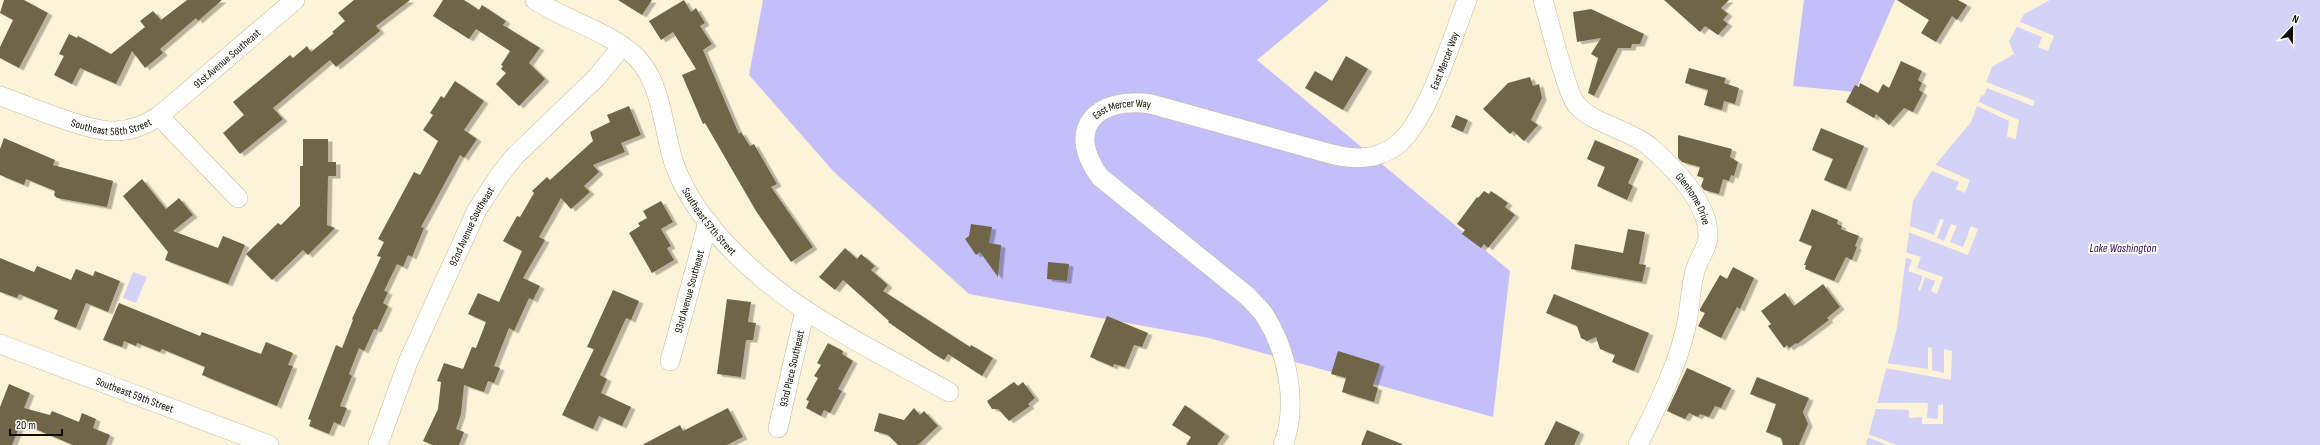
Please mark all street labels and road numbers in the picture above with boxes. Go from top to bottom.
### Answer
street label: 91st Avenue Southeast [190,25,264,91]
street label: East Mercer Way [1427,29,1462,91]
street label: East Mercer Way [1089,96,1153,122]
street label: Southeast 58th Street [69,115,154,138]
street label: Glenhome Drive [1673,170,1713,226]
street label: 92nd Avenue Southeast [446,184,497,268]
street label: Southeast 57th Street [680,185,740,258]
street label: 93rd Avenue Southeast [671,248,707,334]
street label: 93rd Place Southeast [777,328,807,408]
street label: Southeast 59th Street [94,374,176,415]

